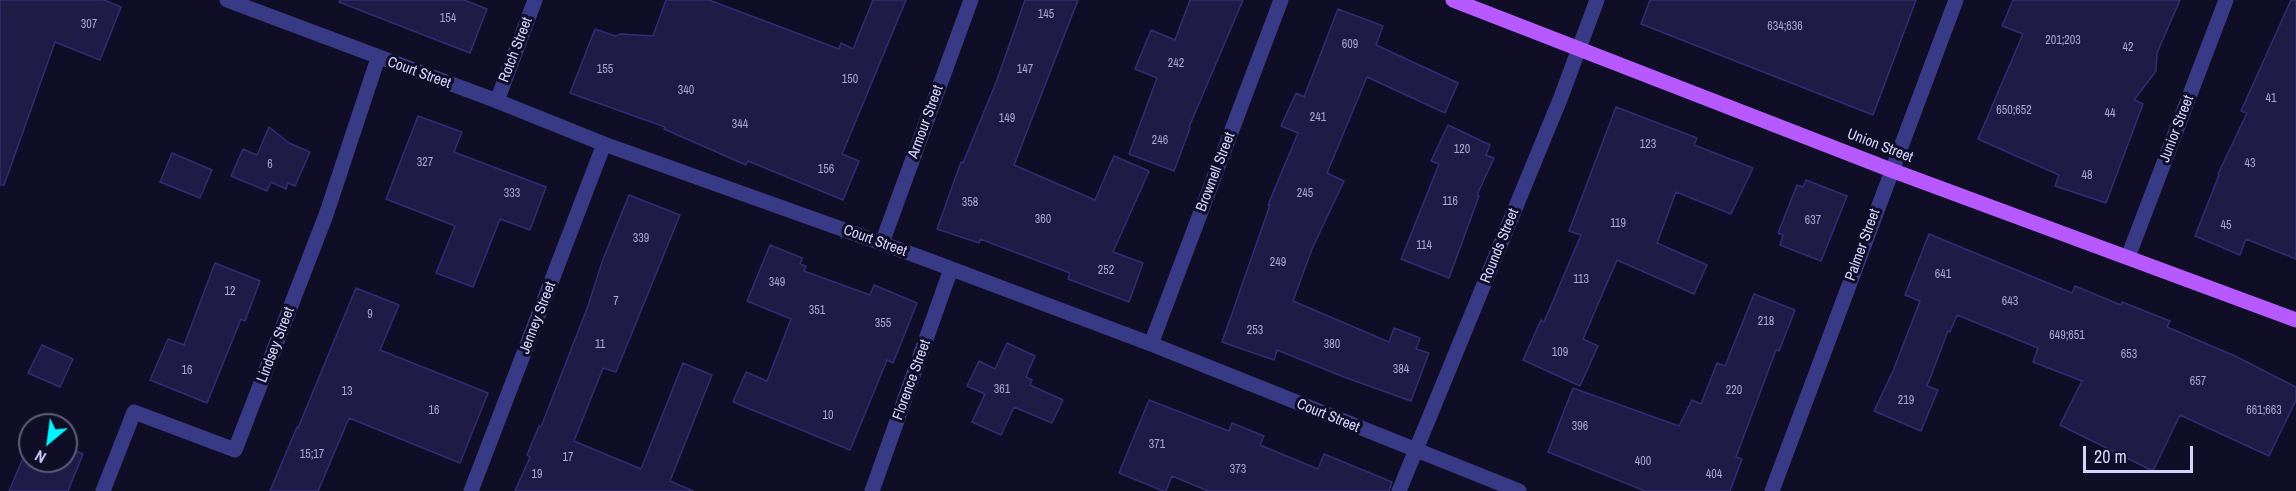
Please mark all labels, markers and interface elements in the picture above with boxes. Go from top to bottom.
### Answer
house number: 145 [1038,8,1054,22]
house number: 154 [440,12,456,26]
street label: Rotch Street [495,15,537,85]
house number: 307 [81,18,97,32]
house number: 634;636 [1767,20,1803,34]
house number: 201;203 [2045,34,2081,48]
house number: 609 [1342,38,1358,52]
house number: 42 [2123,41,2133,55]
street label: Court Street [385,53,453,93]
house number: 242 [1168,57,1184,71]
house number: 155 [597,63,613,77]
house number: 147 [1017,63,1033,77]
house number: 150 [842,73,858,87]
street label: Armour Street [904,83,948,161]
house number: 340 [678,84,694,98]
house number: 41 [2266,92,2276,106]
street label: Junior Street [2156,93,2198,165]
house number: 650;652 [1996,104,2032,118]
house number: 44 [2105,107,2115,121]
house number: 241 [1310,111,1326,125]
house number: 149 [999,112,1015,126]
house number: 344 [732,118,748,132]
street label: Union Street [1845,125,1915,167]
street label: Brownell Street [1193,130,1239,214]
house number: 246 [1152,134,1168,148]
house number: 123 [1640,138,1656,152]
house number: 120 [1454,143,1470,157]
house number: 327 [417,156,433,170]
house number: 43 [2245,157,2255,171]
house number: 6 [267,158,273,172]
house number: 156 [818,163,834,177]
house number: 48 [2082,169,2092,183]
house number: 333 [504,187,520,201]
house number: 245 [1297,187,1313,201]
house number: 116 [1442,195,1458,209]
house number: 358 [962,196,978,210]
street label: Rounds Street [1477,206,1523,286]
street label: Palmer Street [1842,207,1884,283]
house number: 360 [1035,213,1051,227]
house number: 637 [1805,214,1821,228]
house number: 119 [1610,217,1626,231]
house number: 45 [2221,219,2231,233]
street label: Court Street [841,221,909,261]
house number: 339 [633,232,649,246]
house number: 114 [1416,239,1432,253]
house number: 249 [1270,256,1286,270]
house number: 252 [1098,264,1114,278]
house number: 641 [1935,268,1951,282]
house number: 113 [1573,273,1589,287]
house number: 349 [769,276,785,290]
street label: Jenney Street [516,279,560,357]
house number: 12 [225,285,235,299]
house number: 7 [613,295,619,309]
house number: 643 [2002,295,2018,309]
house number: 351 [809,304,825,318]
street label: Lindsey Street [253,305,299,385]
house number: 9 [367,308,373,322]
house number: 218 [1758,315,1774,329]
house number: 355 [875,317,891,331]
house number: 253 [1247,324,1263,338]
house number: 649;651 [2049,329,2085,343]
street label: Florence Street [889,337,935,423]
house number: 11 [595,338,605,352]
house number: 380 [1324,338,1340,352]
house number: 109 [1552,346,1568,360]
house number: 653 [2121,348,2137,362]
house number: 384 [1393,363,1409,377]
house number: 16 [182,364,192,378]
house number: 657 [2190,375,2206,389]
house number: 361 [994,383,1010,397]
house number: 220 [1726,384,1742,398]
house number: 13 [342,385,352,399]
house number: 219 [1898,394,1914,408]
street label: Court Street [1294,395,1362,437]
house number: 16 [429,404,439,418]
house number: 661;663 [2246,404,2282,418]
house number: 10 [823,409,833,423]
north arrow [18,413,78,473]
house number: 396 [1572,420,1588,434]
scale bar [2086,434,2196,472]
house number: 371 [1149,438,1165,452]
text: 20 m [2094,444,2127,469]
text: N [31,445,50,469]
house number: 15;17 [300,448,324,462]
house number: 17 [563,451,573,465]
house number: 400 [1635,455,1651,469]
house number: 373 [1230,463,1246,477]
house number: 19 [532,468,542,482]
house number: 404 [1706,468,1722,482]

